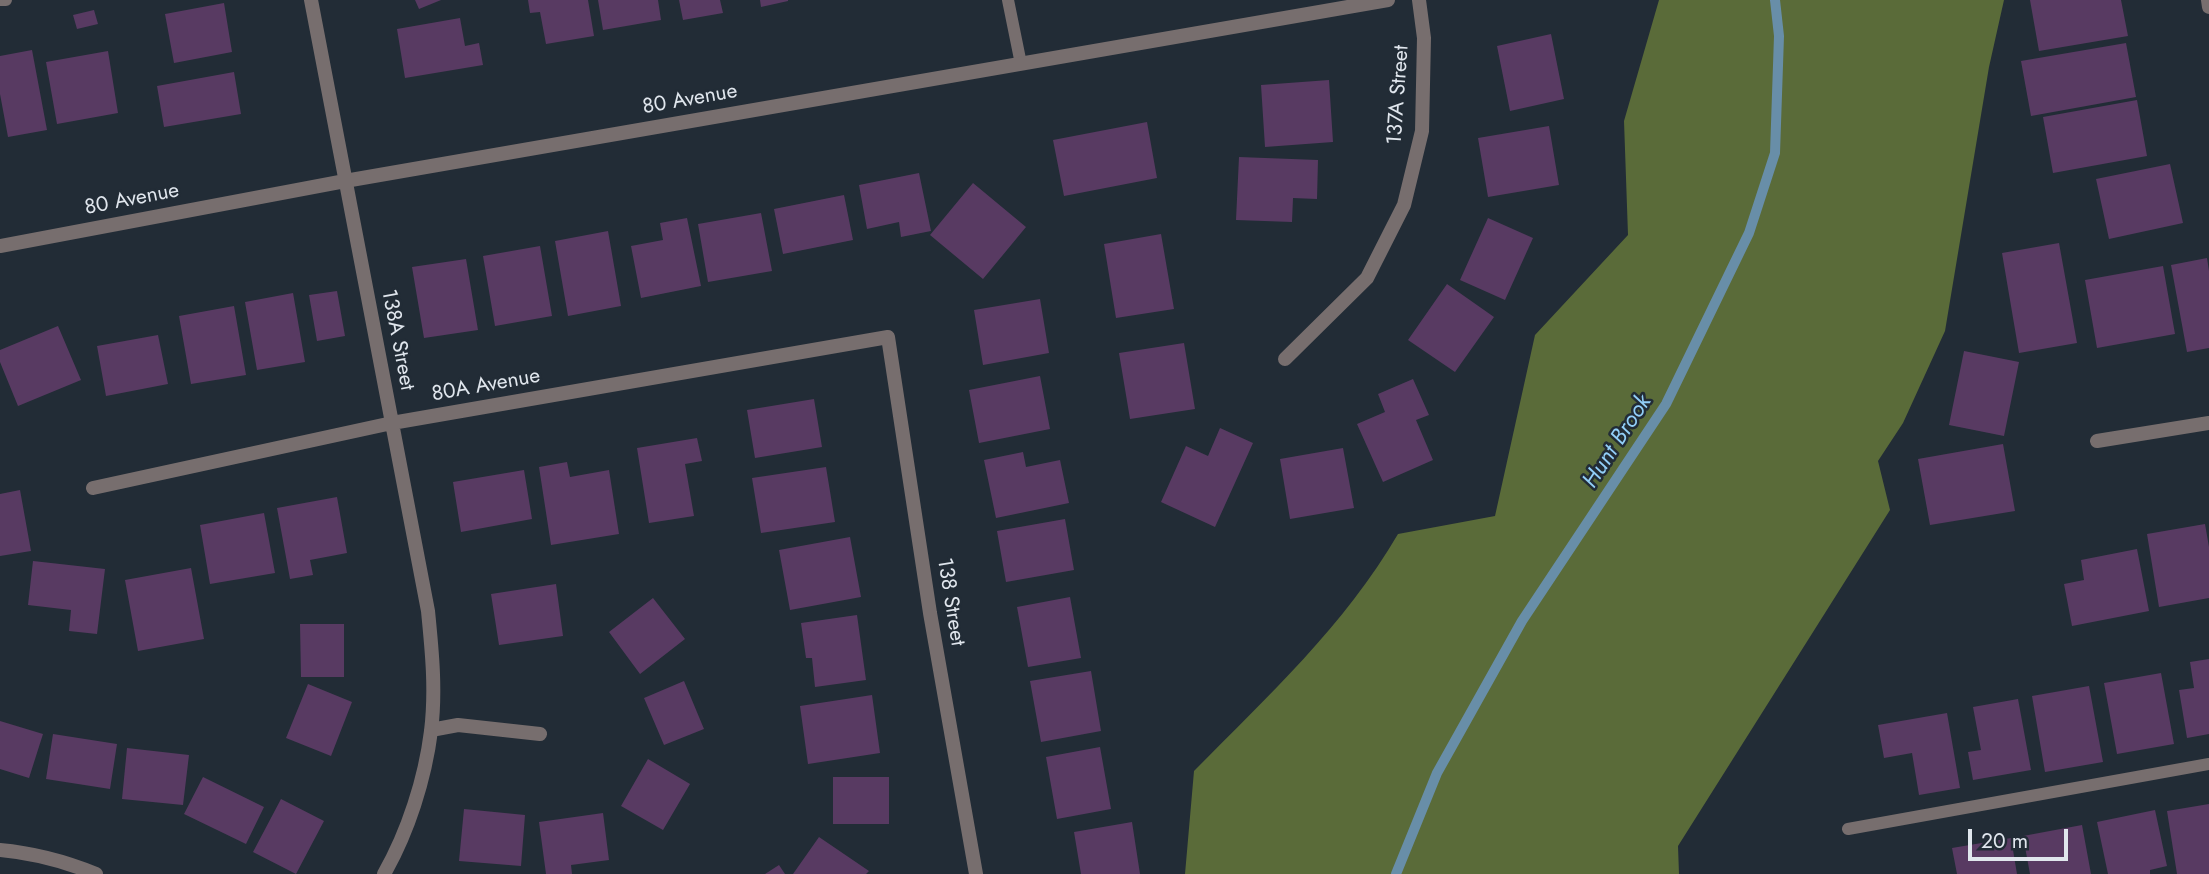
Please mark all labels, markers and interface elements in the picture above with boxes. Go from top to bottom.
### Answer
street label: 137A Street [1383,44,1415,146]
street label: 80 Avenue [641,79,739,121]
street label: 80 Avenue [83,178,181,222]
street label: 138A Street [375,287,419,393]
street label: 80A Avenue [430,364,542,408]
water label: Hunt Brook [1578,390,1658,494]
street label: 138 Street [931,556,969,648]
scale bar [1971,814,2071,858]
text: 20 m [1981,826,2028,856]

